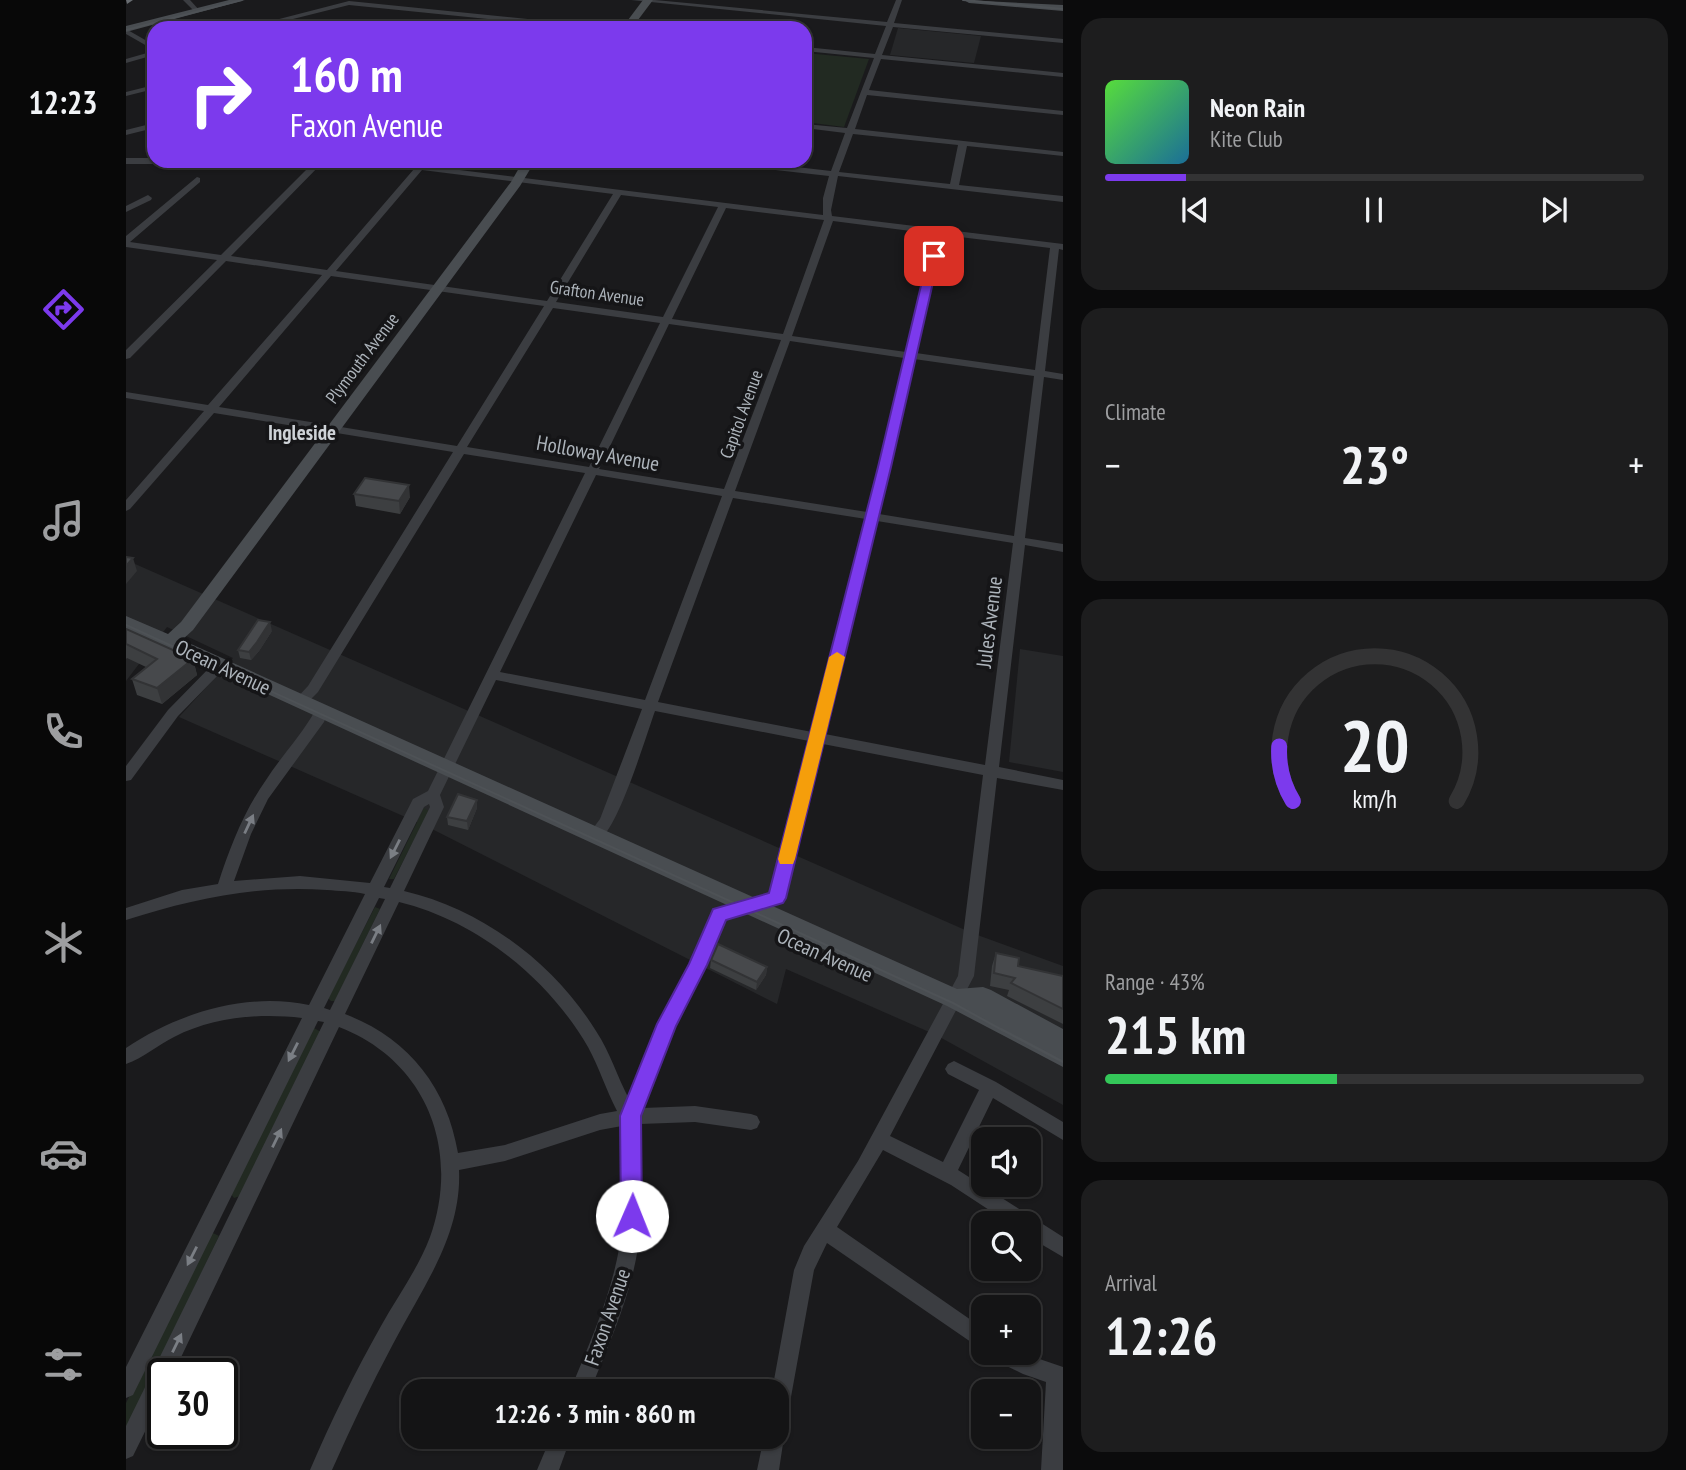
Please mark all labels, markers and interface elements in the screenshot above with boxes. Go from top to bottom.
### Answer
text: 160 m [290,42,403,106]
icon: right [175,49,266,140]
text: 12:23 [28,81,98,123]
text: Neon Rain [1210,91,1305,124]
text: Faxon Avenue [290,104,443,146]
text: Kite Club [1210,124,1283,153]
icon: previous [1176,191,1214,229]
icon: pause [1355,191,1393,229]
icon: next [1535,191,1573,229]
pin [904,226,964,286]
icon: arrive [915,237,953,275]
street label: Grafton Avenue [548,275,646,311]
icon: directions [39,285,88,334]
street label: Plymouth Avenue [320,308,404,408]
street label: Capitol Avenue [714,367,768,461]
text: Climate [1105,397,1166,426]
district label: Ingleside [268,419,336,446]
street label: Holloway Avenue [535,429,661,477]
text: 23° [1340,431,1409,498]
text: − [1105,440,1121,489]
text: + [1628,440,1644,489]
icon: music [39,496,88,545]
street label: Jules Avenue [970,575,1008,670]
street label: Ocean Avenue [171,633,275,701]
text: 20 [1340,697,1409,791]
icon: phone [39,707,88,756]
text: km/h [1352,783,1397,815]
one-way arrow [243,814,254,834]
one-way arrow [389,839,400,859]
icon: climate [39,918,88,967]
street label: Ocean Avenue [773,922,877,988]
one-way arrow [370,924,382,944]
text: Range · 43% [1105,967,1205,996]
text: 215 km [1105,1001,1246,1068]
one-way arrow [288,1042,299,1062]
map controls [971,1127,1041,1449]
button: sound [971,1127,1041,1197]
one-way arrow [271,1128,282,1148]
icon: car [39,1129,88,1178]
position arrow [595,1179,669,1253]
button: search [971,1211,1041,1281]
one-way arrow [186,1246,197,1266]
street label: Faxon Avenue [578,1265,636,1369]
text: Arrival [1105,1268,1157,1297]
button: + [971,1295,1041,1365]
text: 12:26 [1105,1302,1217,1369]
one-way arrow [172,1333,183,1353]
icon: filters [39,1340,88,1389]
speed limit sign: 30 [147,1358,238,1449]
button: − [971,1379,1041,1449]
text: 12:26 · 3 min · 860 m [495,1397,695,1430]

